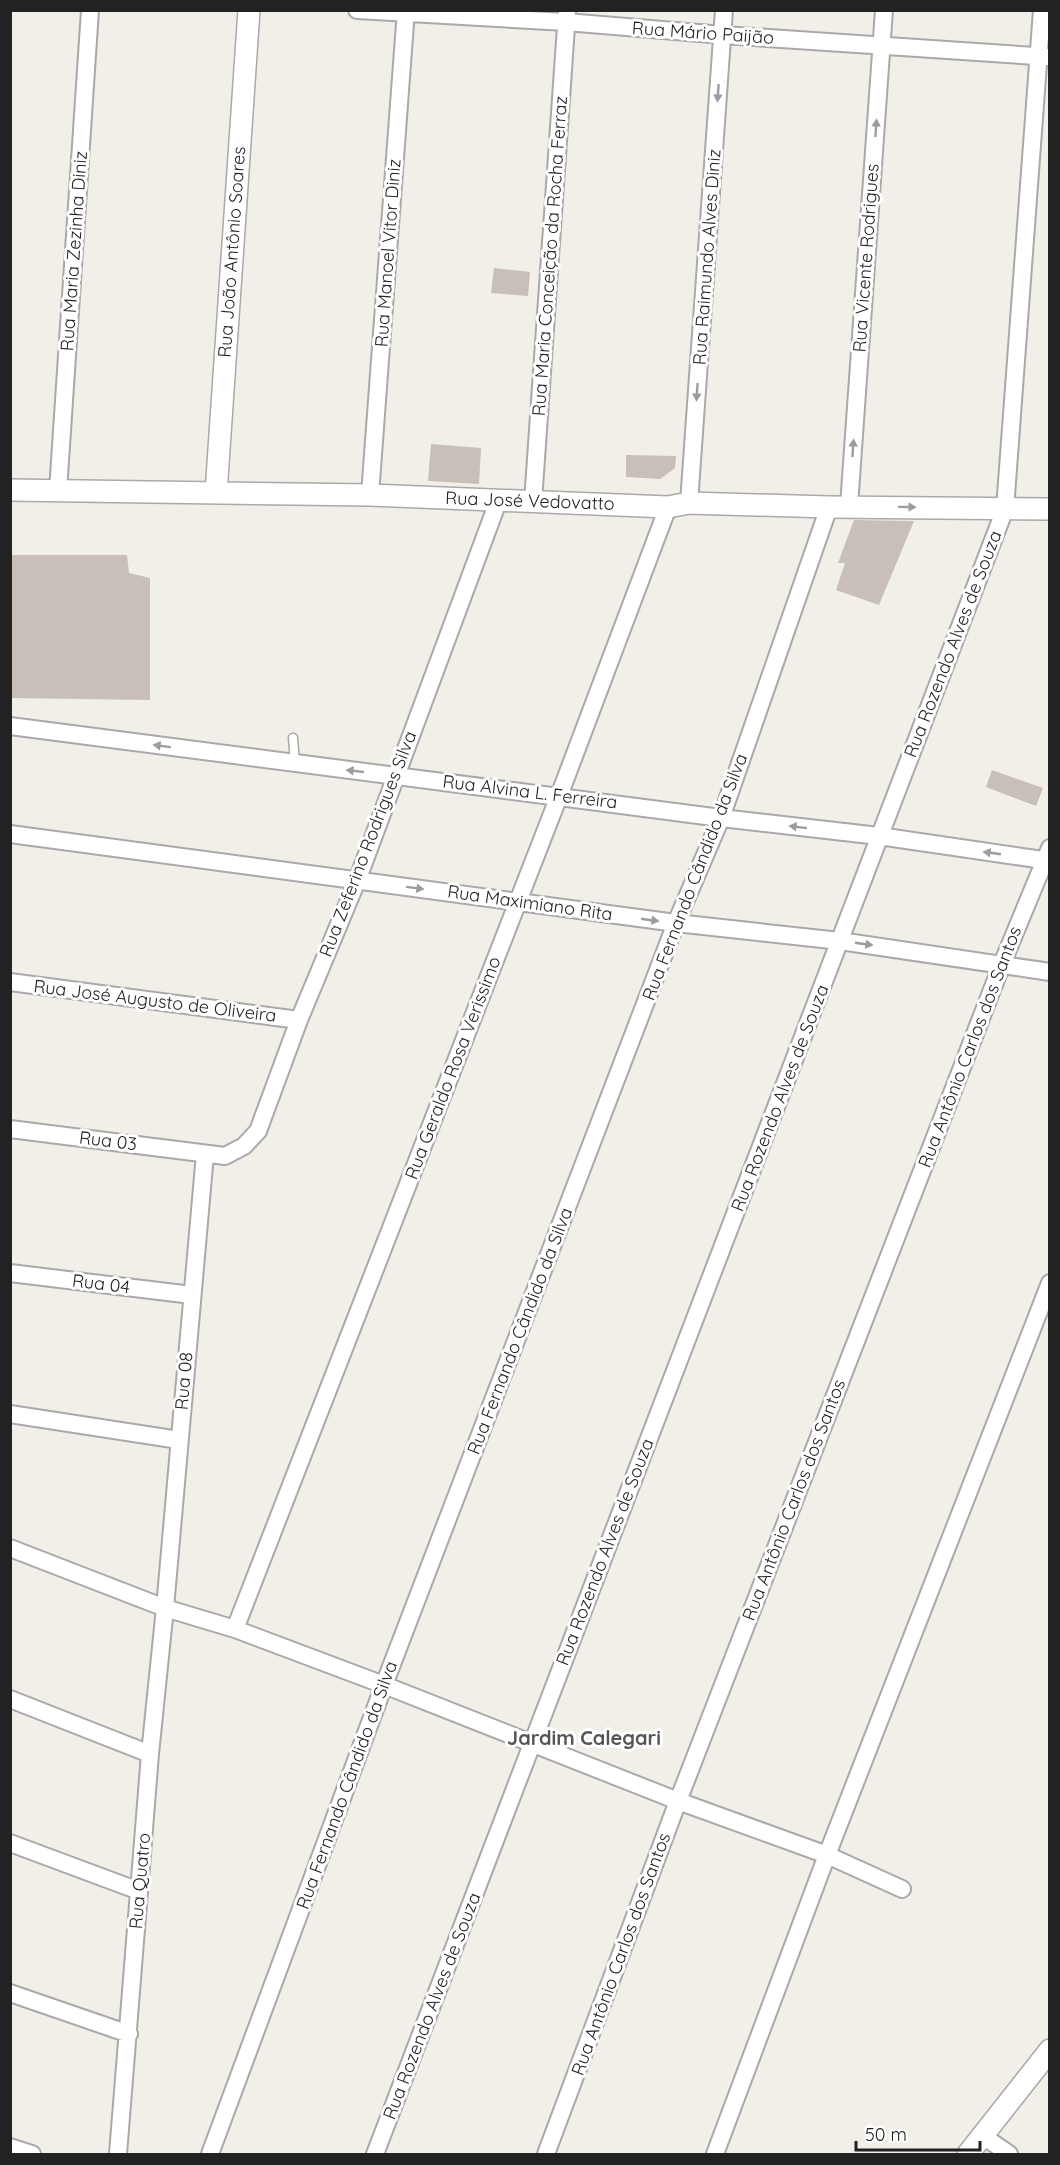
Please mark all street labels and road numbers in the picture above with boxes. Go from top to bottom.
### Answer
street label: Rua Mário Paijão [631,16,775,49]
street label: Rua Maria Conceição da Rocha Ferraz [527,95,572,417]
street label: Rua João Antônio Soares [213,145,250,358]
street label: Rua Raimundo Alves Diniz [687,148,726,366]
street label: Rua Maria Zezinha Diniz [55,150,92,352]
street label: Rua Manoel Vitor Diniz [369,158,406,348]
street label: Rua Vicente Rodrigues [847,163,884,353]
street label: Rua José Vedovatto [445,486,615,515]
street label: Rua Rozendo Alves de Souza [899,527,1007,761]
street label: Rua Zeferino Rodrigues Silva [314,728,421,960]
street label: Rua Fernando Cândido da Silva [637,750,752,1004]
street label: Rua Alvina L. Ferreira [441,769,619,814]
street label: Rua Maximiano Rita [446,880,614,925]
street label: Rua Antônio Carlos dos Santos [913,923,1026,1171]
street label: Rua Geraldo Rosa Verissimo [399,953,506,1182]
street label: Rua José Augusto de Oliveira [32,974,278,1027]
street label: Rua Rozendo Alves de Souza [726,981,834,1215]
street label: Rua 03 [78,1126,138,1155]
street label: Rua Fernando Cândido da Silva [462,1204,577,1458]
street label: Rua 04 [71,1269,131,1298]
street label: Rua 08 [170,1351,198,1411]
street label: Rua Antônio Carlos dos Santos [737,1376,850,1624]
street label: Rua Rozendo Alves de Souza [551,1435,659,1669]
street label: Rua Fernando Cândido da Silva [291,1657,402,1912]
street label: Rua Antônio Carlos dos Santos [566,1829,675,2078]
street label: Rua Quatro [124,1832,155,1930]
street label: Rua Rozendo Alves de Souza [378,1889,486,2123]

